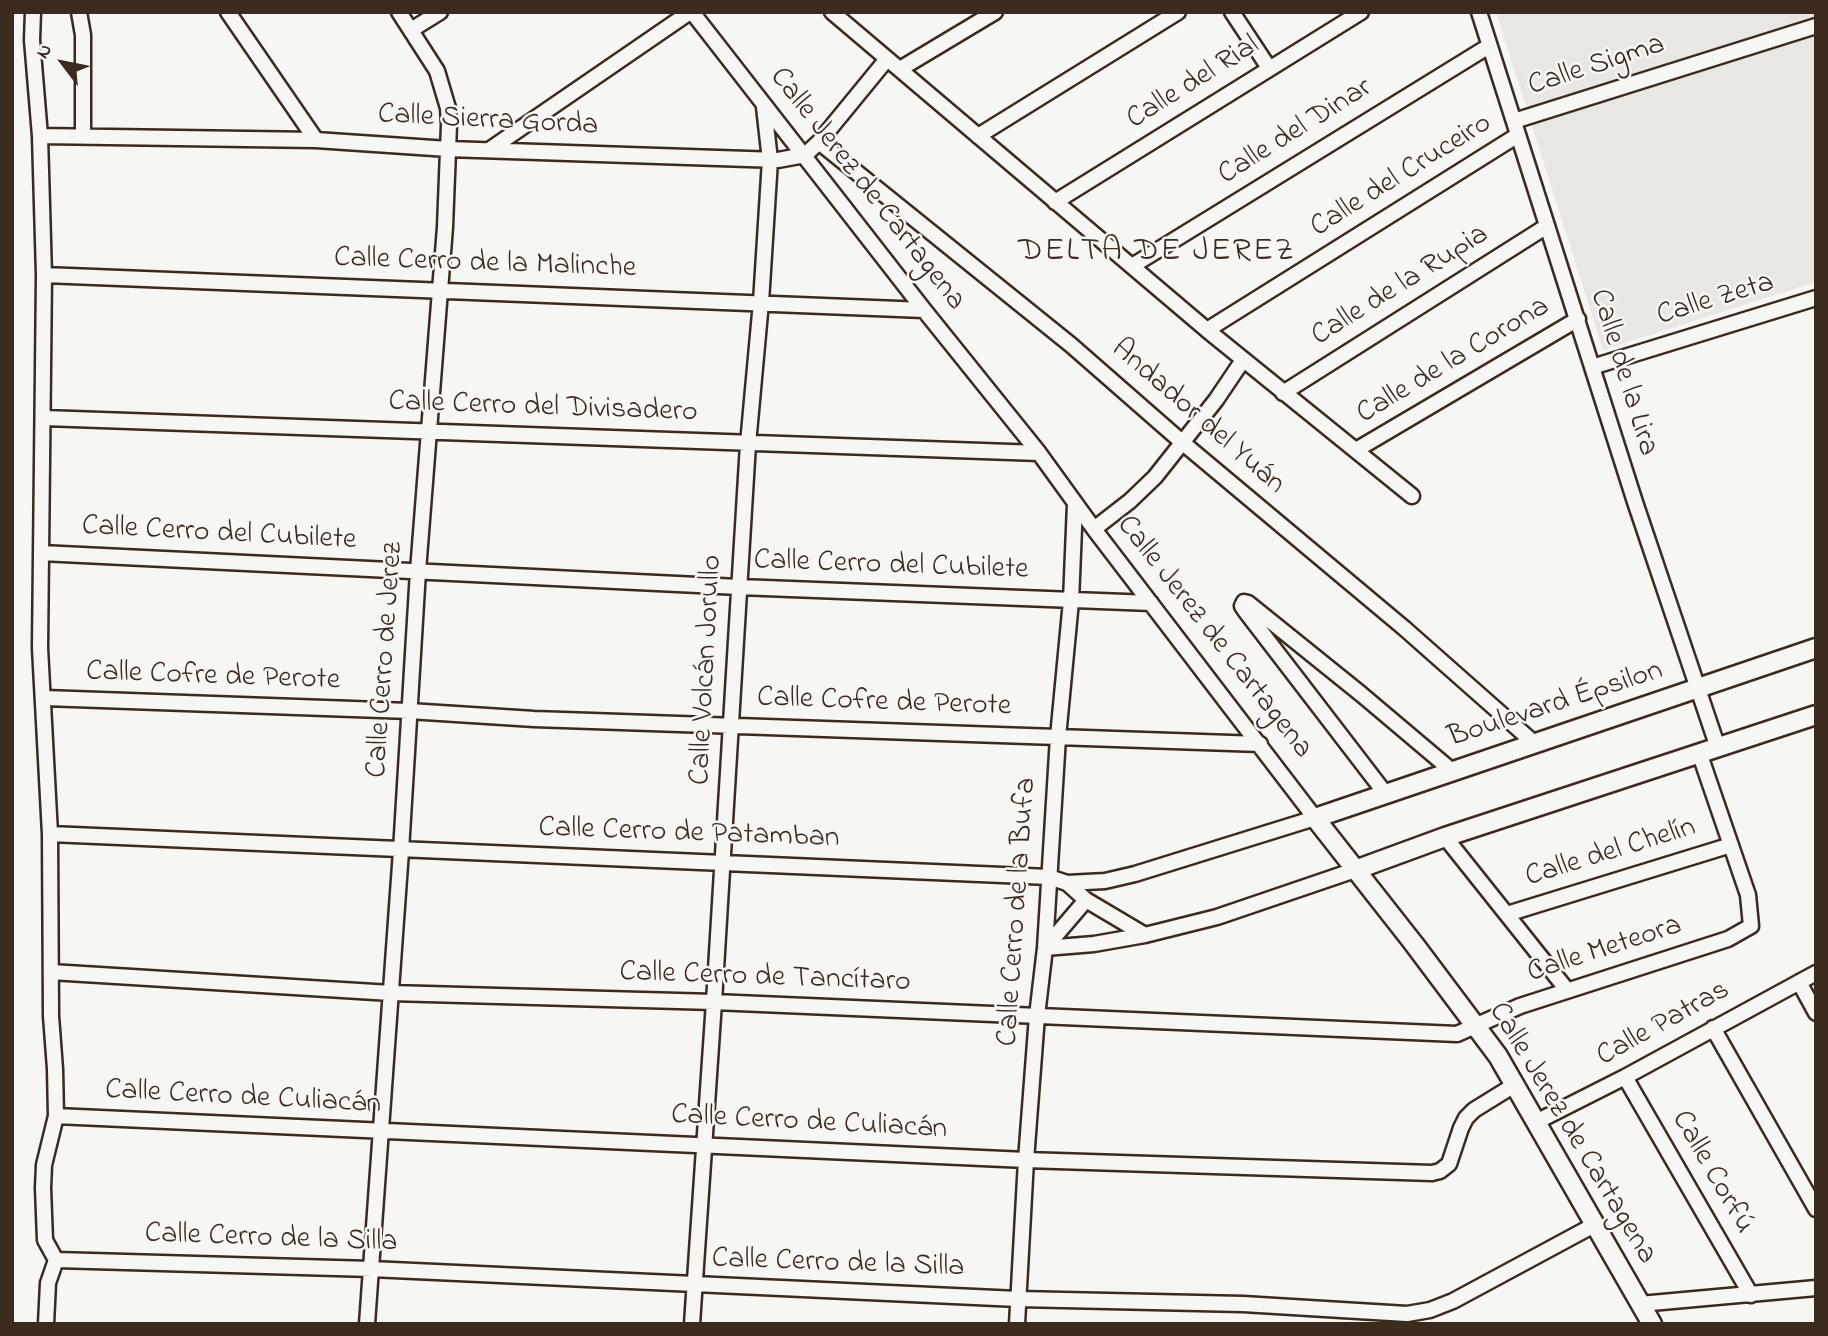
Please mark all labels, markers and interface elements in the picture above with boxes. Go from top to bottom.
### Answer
north arrow [28,28,98,98]
street label: Calle Sigma [1524,28,1670,106]
street label: Calle del Rial [1121,29,1267,139]
text: N [30,39,60,64]
street label: Calle Jerez de Cartagena [760,61,972,319]
street label: Calle del Dinar [1213,72,1379,194]
street label: Calle Sierra Gorda [377,98,599,146]
street label: Calle del Cruceiro [1305,107,1499,247]
street label: Calle de la Rupia [1306,218,1496,356]
district label: DELTA DE JEREZ [1020,234,1294,274]
street label: Calle Cerro de la Malinche [333,242,637,288]
street label: Calle Zeta [1653,266,1779,336]
street label: Calle de la Lira [1580,285,1664,461]
street label: Calle de la Corona [1351,290,1557,434]
street label: Andador del Yuán [1102,332,1292,504]
street label: Calle Cerro del Divisadero [388,386,698,432]
street label: Calle Jerez de Cartagena [1107,509,1319,767]
street label: Calle Cerro del Cubilete [81,510,357,560]
street label: Calle Cerro de Jerez [361,541,413,779]
street label: Calle Cerro del Cubilete [753,544,1029,590]
street label: Calle Volcán Jorullo [684,554,732,786]
street label: Boulevard Épsilon [1444,654,1668,758]
street label: Calle Cofre de Perote [85,656,341,700]
street label: Calle Cofre de Perote [756,682,1012,726]
street label: Calle Cerro de la Bufa [992,776,1046,1048]
street label: Calle del Chelín [1522,811,1700,897]
street label: Calle Cerro de Patamban [538,812,840,858]
street label: Calle Meteora [1523,909,1687,993]
street label: Calle Cerro de Tancítaro [619,956,911,1002]
street label: Calle Patras [1591,974,1737,1076]
street label: Calle Jerez de Cartagena [1479,997,1663,1271]
street label: Calle Cerro de Culiacán [104,1074,382,1124]
street label: Calle Cerro de Culiacán [670,1099,948,1149]
street label: Calle Corfú [1661,1105,1761,1241]
street label: Calle Cerro de la Silla [144,1218,398,1262]
street label: Calle Cerro de la Silla [711,1243,965,1287]

